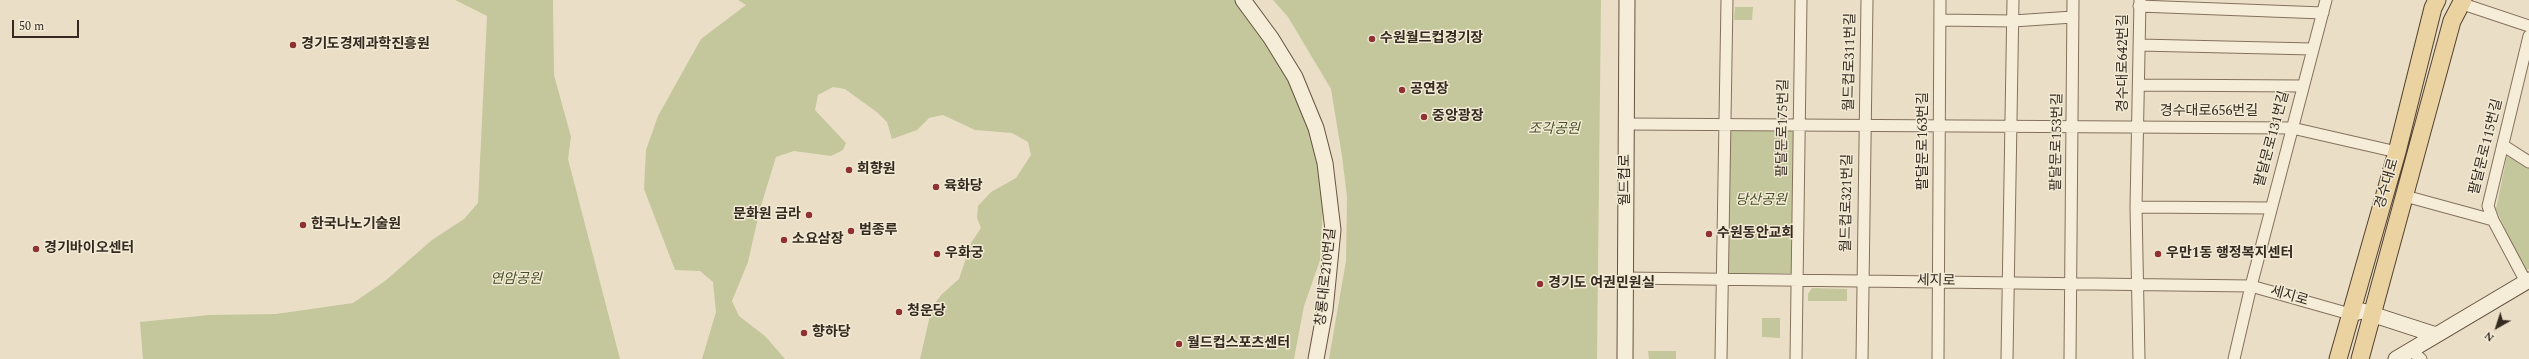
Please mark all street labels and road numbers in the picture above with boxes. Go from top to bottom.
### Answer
street label: 월드컵로311번길 [1842,13,1860,111]
street label: 경수대로642번길 [2116,14,2132,112]
street label: 팔달문로175번길 [1775,79,1793,177]
street label: 팔달문로131번길 [2252,89,2294,189]
street label: 팔달문로163번길 [1916,92,1932,190]
street label: 팔달문로153번길 [2049,93,2067,191]
street label: 팔달문로115번길 [2467,97,2507,197]
street label: 경수대로656번길 [2160,104,2258,120]
street label: 월드컵로 [1618,154,1634,206]
street label: 월드컵로321번길 [1839,154,1857,252]
street label: 경수대로 [2373,157,2403,211]
street label: 창룡대로210번길 [1314,227,1340,327]
street label: 세지로 [1917,273,1955,291]
street label: 세지로 [2268,284,2310,310]

